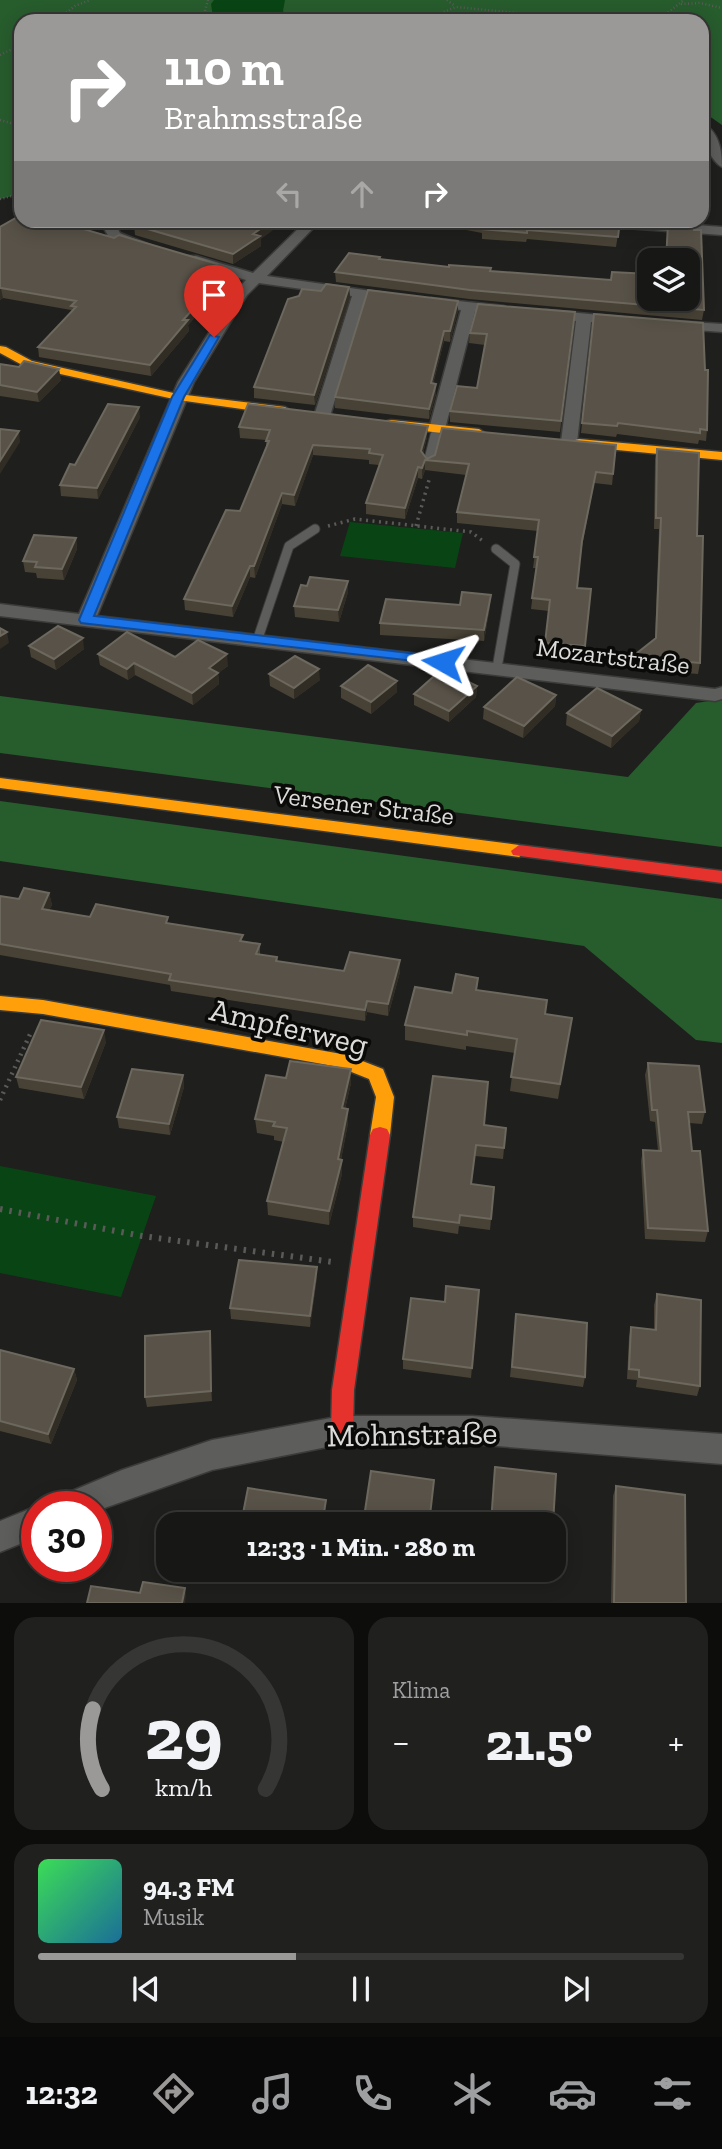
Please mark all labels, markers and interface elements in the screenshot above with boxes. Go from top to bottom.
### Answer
text: 110 m [164,39,284,98]
icon: right [49,42,140,133]
text: Brahmsstraße [164,99,362,137]
icon: left [270,175,308,213]
icon: ahead [343,175,381,213]
icon: right [416,175,454,213]
map controls [637,248,700,311]
button: layers [637,248,700,311]
pin [184,265,244,337]
icon: arrive [195,276,233,314]
position arrow [406,625,480,699]
street label: Mozartstraße [534,631,692,681]
street label: Versener Straße [271,778,456,832]
street label: Ampferweg [206,990,372,1064]
street label: Mohnstraße [326,1414,498,1454]
speed limit sign: 30 [21,1491,112,1582]
text: 12:33 · 1 Min. · 280 m [247,1531,475,1563]
text: Klima [392,1676,450,1704]
text: 29 [145,1691,223,1779]
text: 21.5° [485,1711,592,1773]
text: − [392,1719,410,1765]
text: + [668,1719,684,1765]
text: km/h [155,1772,213,1802]
text: 94.3 FM [143,1871,235,1903]
text: Musik [143,1903,204,1931]
icon: previous [127,1970,165,2008]
icon: pause [342,1970,380,2008]
icon: next [557,1970,595,2008]
icon: directions [149,2069,198,2118]
icon: music [248,2069,297,2118]
icon: phone [348,2069,397,2118]
icon: climate [448,2069,497,2118]
icon: car [548,2069,597,2118]
icon: filters [648,2069,697,2118]
text: 12:32 [25,2074,98,2112]

